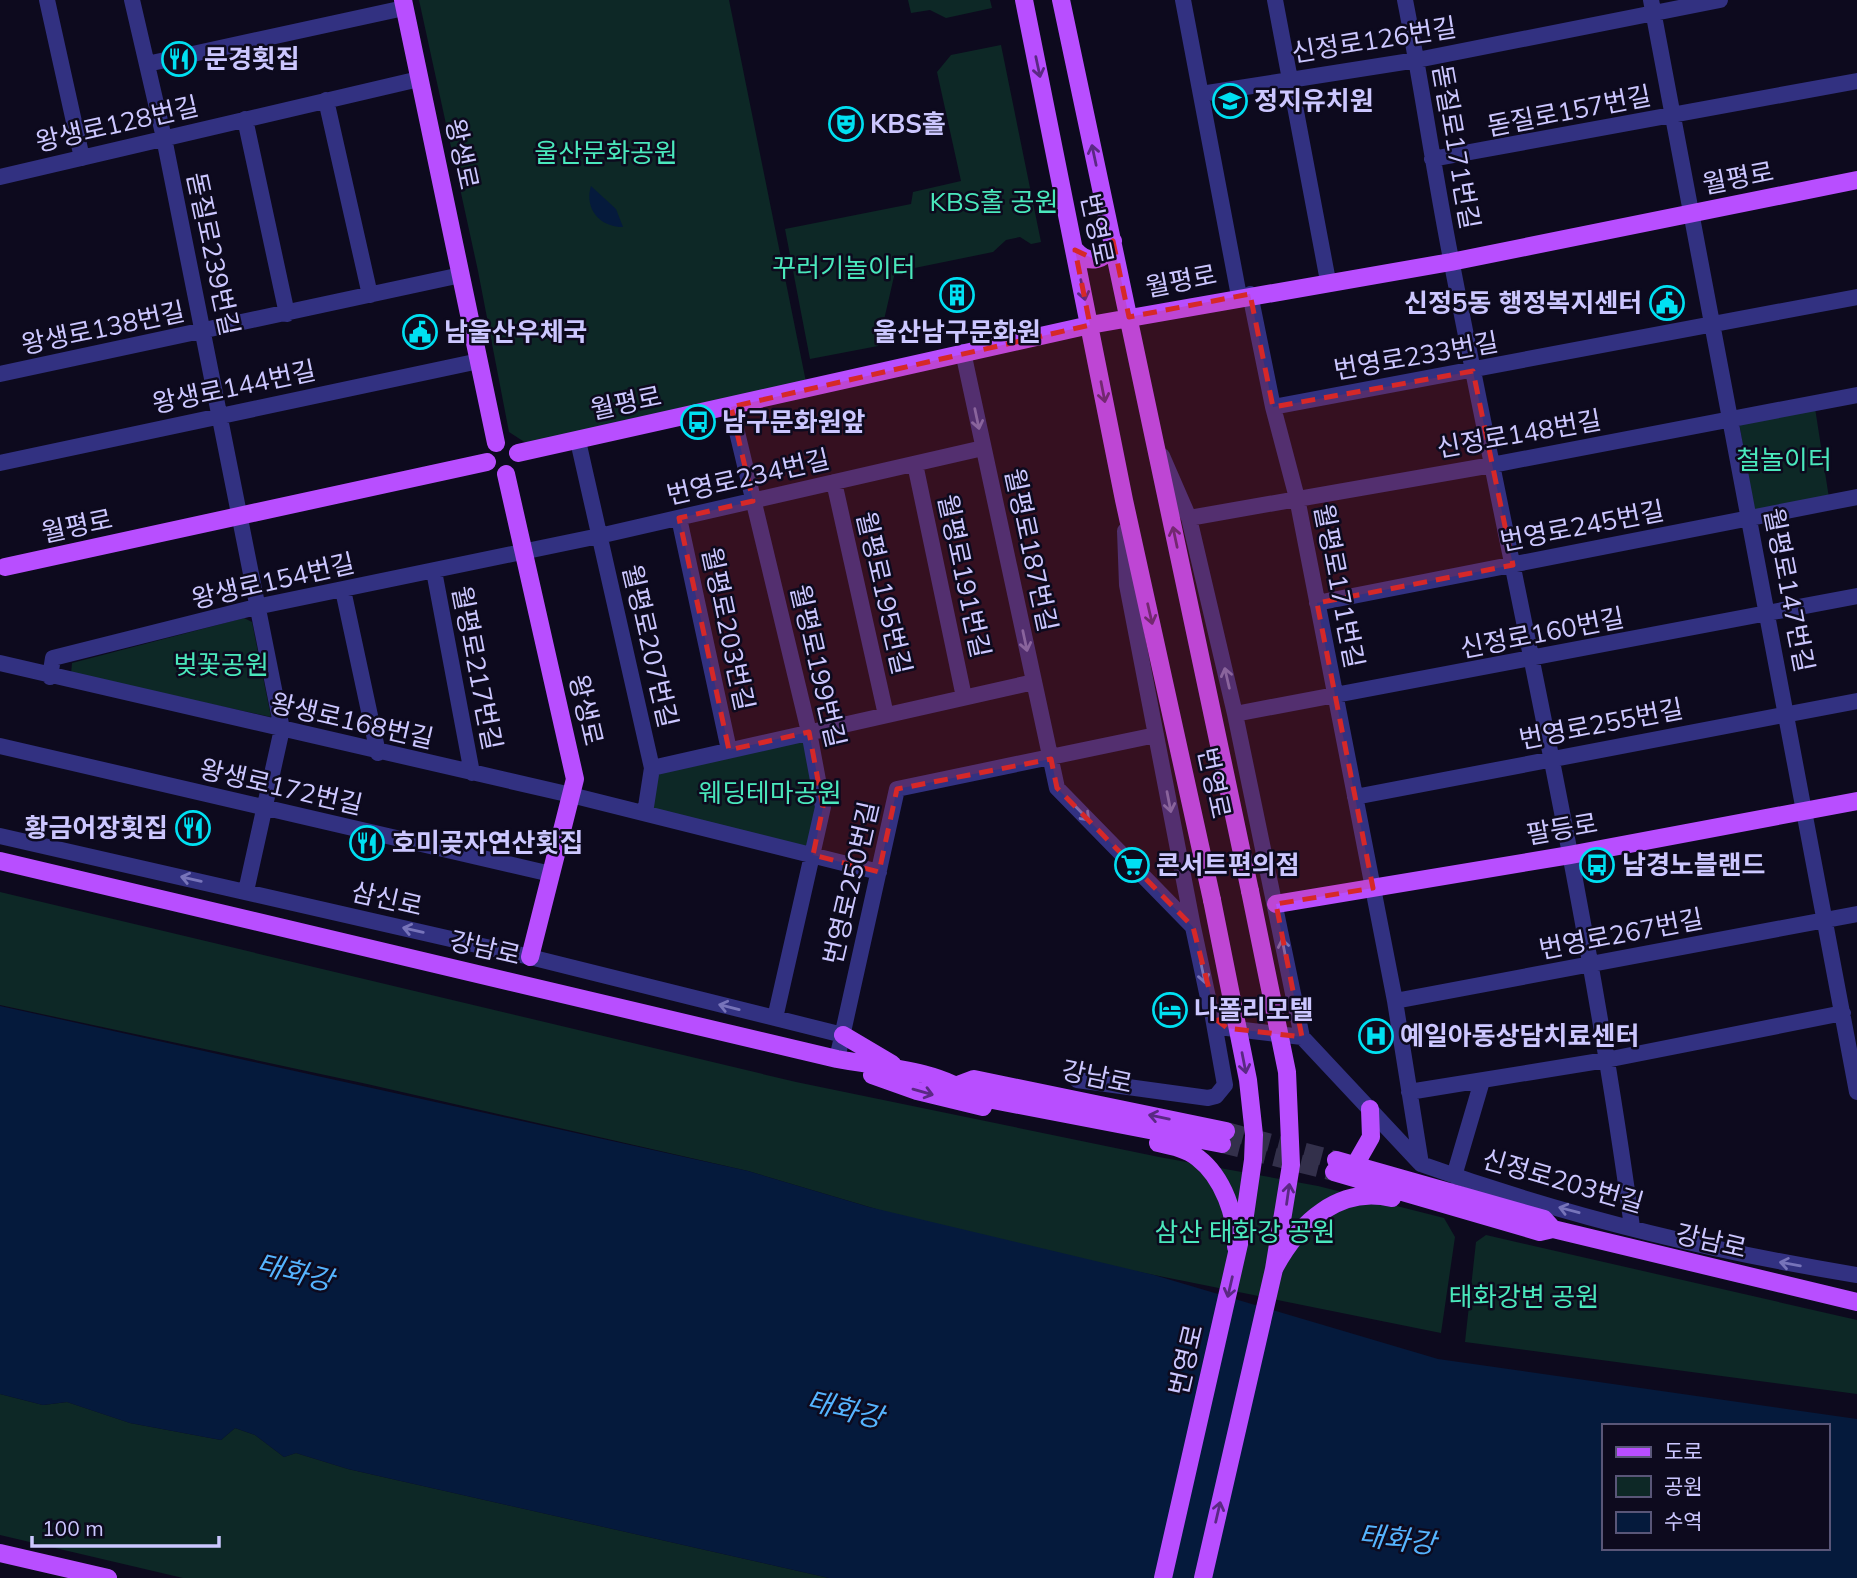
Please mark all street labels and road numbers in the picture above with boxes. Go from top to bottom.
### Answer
street label: 신정로126번길 [1289,10,1459,69]
street label: 돋질로171번길 [1426,62,1487,232]
street label: 돋질로157번길 [1484,78,1654,143]
street label: 왕생로128번길 [32,89,202,158]
street label: 왕생로 [439,115,486,192]
street label: 월평로 [1700,154,1776,201]
street label: 돋질로239번길 [180,169,247,339]
street label: 번영로 [1074,190,1121,267]
street label: 월평로 [1143,257,1219,304]
street label: 왕생로138번길 [18,294,188,361]
street label: 번영로233번길 [1331,325,1501,386]
street label: 왕생로144번길 [149,353,319,420]
street label: 월평로 [587,379,664,426]
street label: 신정로148번길 [1434,403,1604,464]
street label: 번영로234번길 [663,442,833,511]
street label: 월평로187번길 [998,465,1065,635]
street label: 월평로191번길 [931,491,998,661]
street label: 번영로245번길 [1497,493,1667,558]
street label: 월평로171번길 [1307,501,1372,671]
street label: 월평로 [38,502,115,549]
street label: 월평로147번길 [1757,505,1822,675]
street label: 월평로195번길 [850,508,919,678]
street label: 월평로203번길 [695,544,762,714]
street label: 왕생로154번길 [188,546,358,615]
street label: 월평로207번길 [616,561,685,731]
street label: 월평로199번길 [784,581,853,751]
street label: 월평로217번길 [445,583,510,753]
street label: 신정로160번길 [1457,600,1627,665]
street label: 왕생로 [562,671,611,749]
street label: 왕생로168번길 [267,686,437,755]
street label: 번영로255번길 [1516,691,1686,756]
street label: 번영로 [1191,744,1238,821]
street label: 왕생로172번길 [196,752,366,821]
street label: 번영로250번길 [816,798,885,968]
street label: 팔등로 [1524,806,1600,851]
street label: 삼신로 [348,874,426,923]
street label: 번영로267번길 [1536,901,1706,966]
street label: 강남로 [446,923,524,972]
street label: 강남로 [1059,1053,1136,1100]
street label: 신정로203번길 [1479,1142,1648,1219]
street label: 강남로 [1672,1216,1750,1265]
street label: 번영로 [1161,1321,1210,1399]

